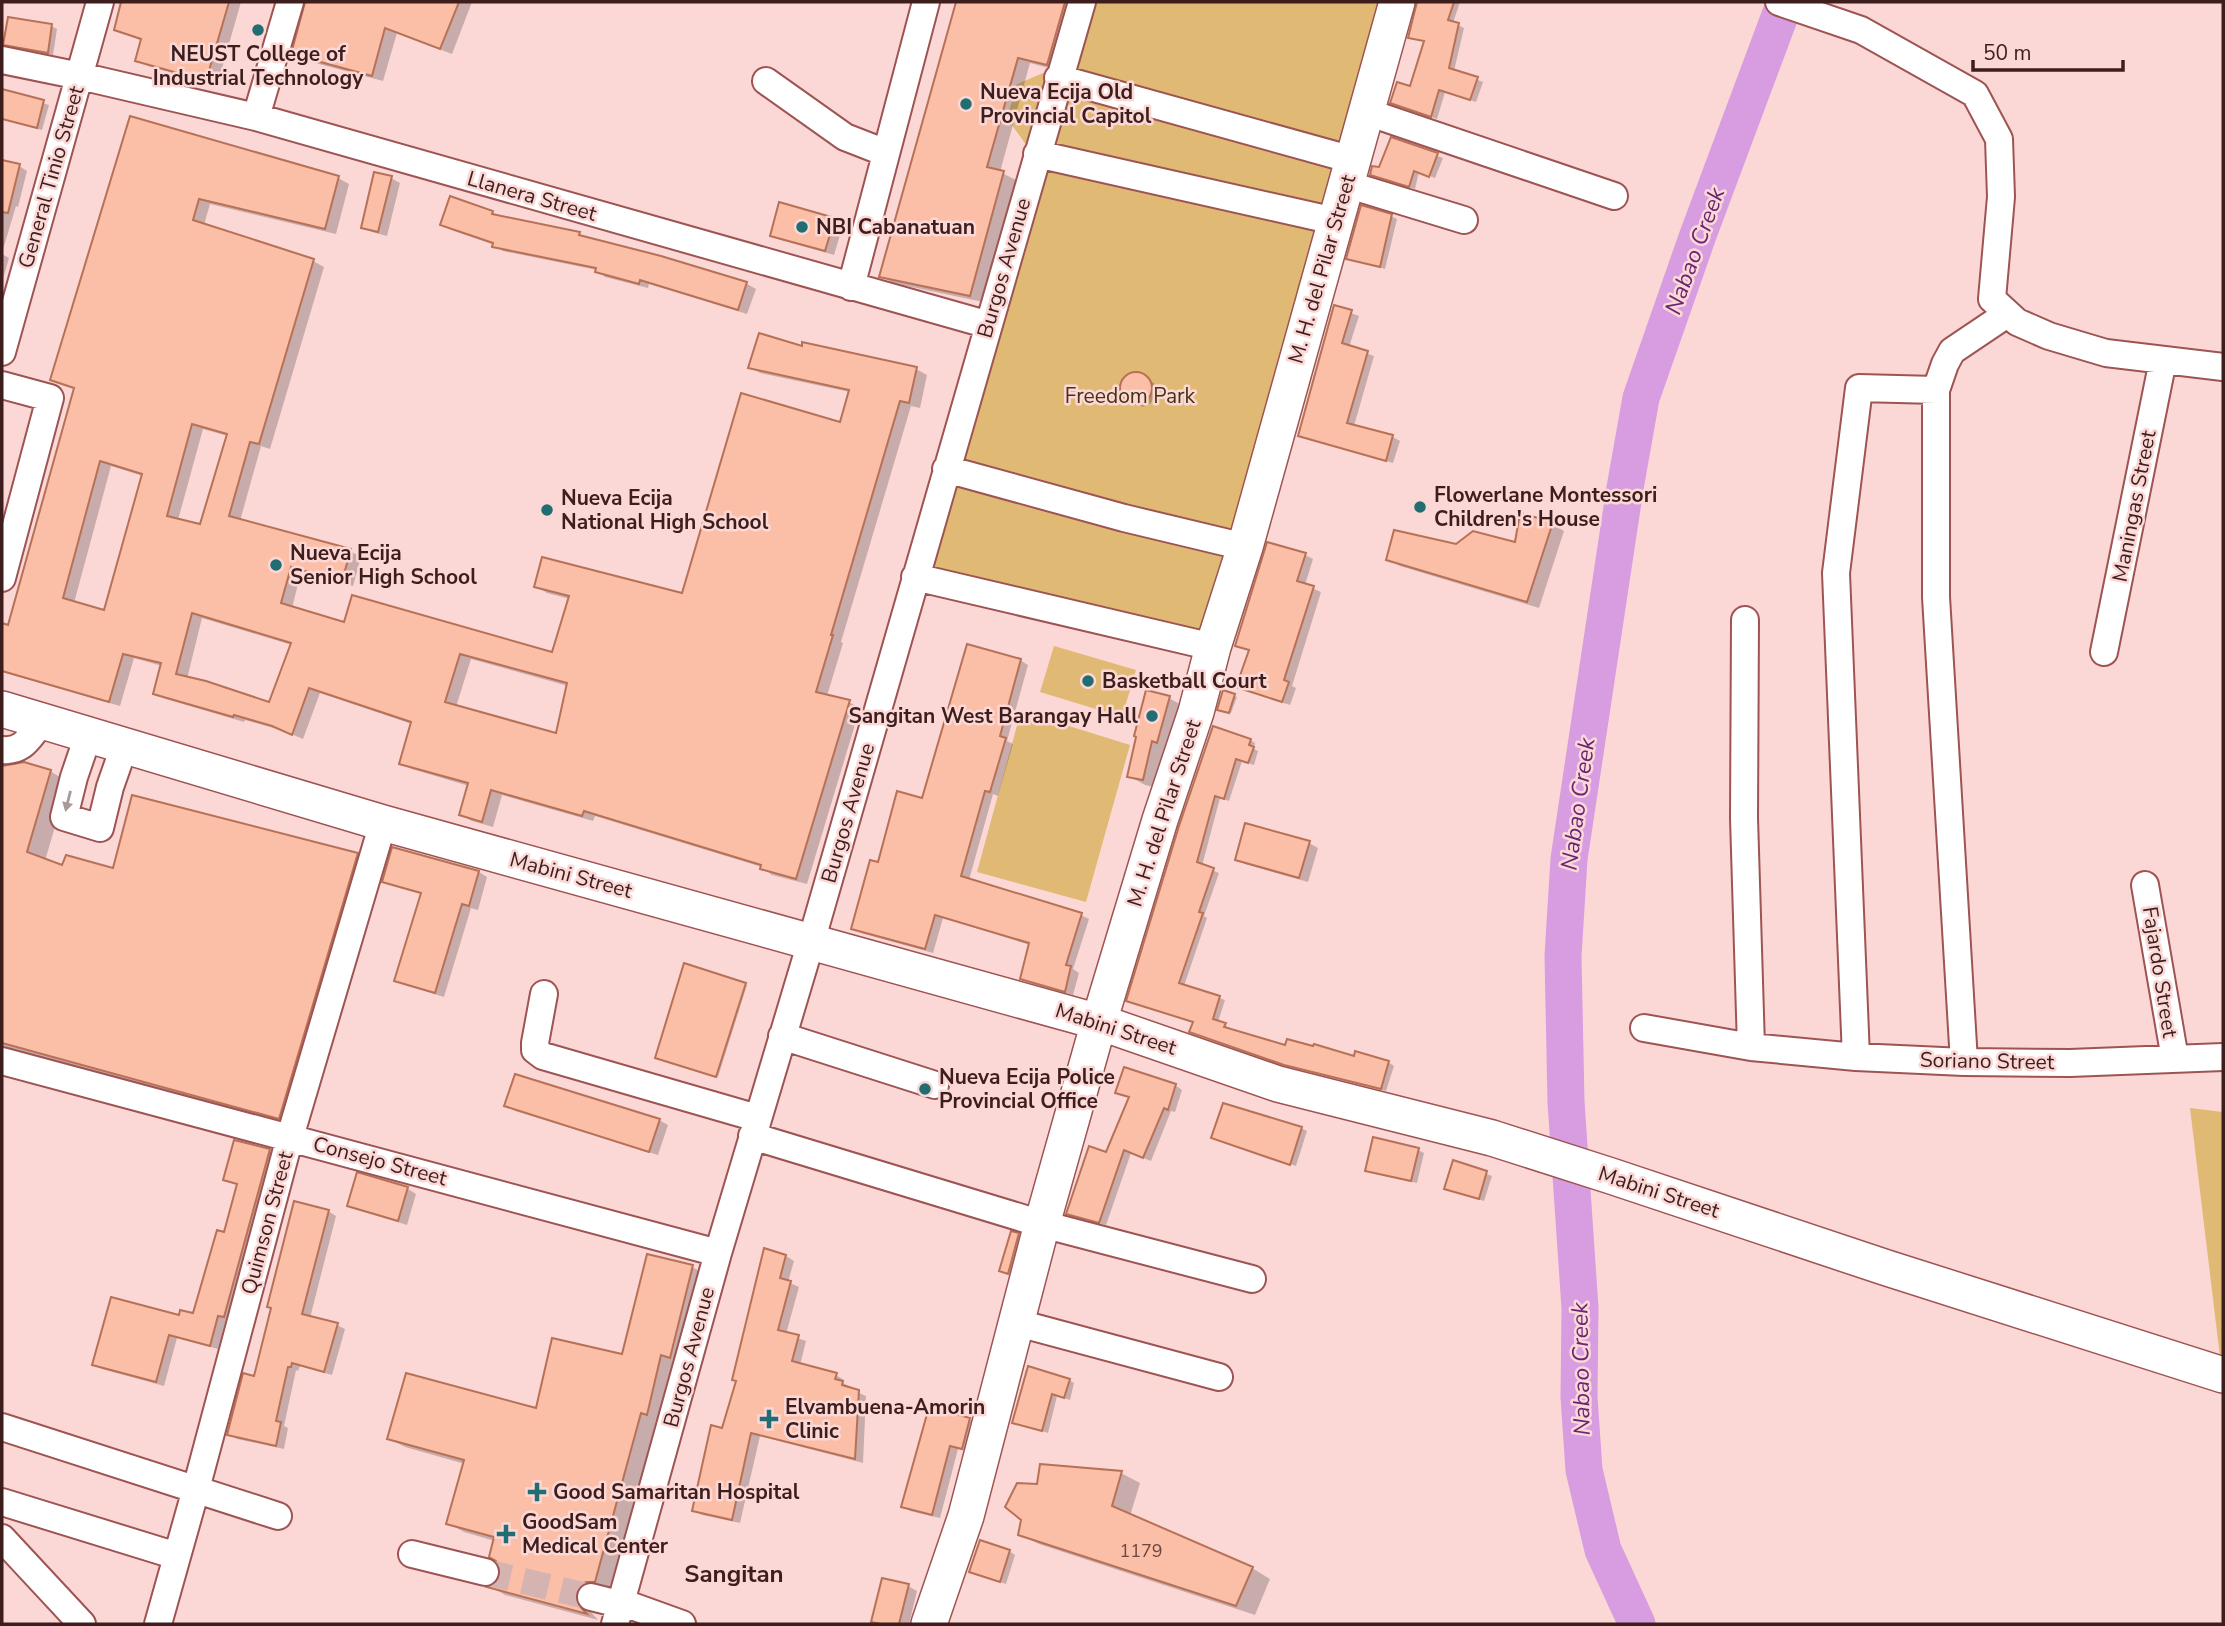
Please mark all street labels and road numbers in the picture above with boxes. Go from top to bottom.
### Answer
street label: General Tinio Street [12,82,91,271]
street label: Llanera Street [464,164,600,228]
street label: M. H. del Pilar Street [1282,171,1363,367]
street label: Burgos Avenue [971,195,1037,341]
street label: Maningas Street [2106,427,2163,584]
street label: M. H. del Pilar Street [1121,715,1208,910]
street label: Burgos Avenue [815,740,881,886]
street label: Mabini Street [507,845,636,905]
street label: Fajardo Street [2136,904,2184,1040]
street label: Mabini Street [1052,996,1181,1062]
street label: Soriano Street [1920,1046,2055,1076]
street label: Consejo Street [310,1130,451,1192]
street label: Quimson Street [234,1148,300,1298]
street label: Mabini Street [1595,1159,1724,1225]
street label: Burgos Avenue [657,1284,721,1430]

